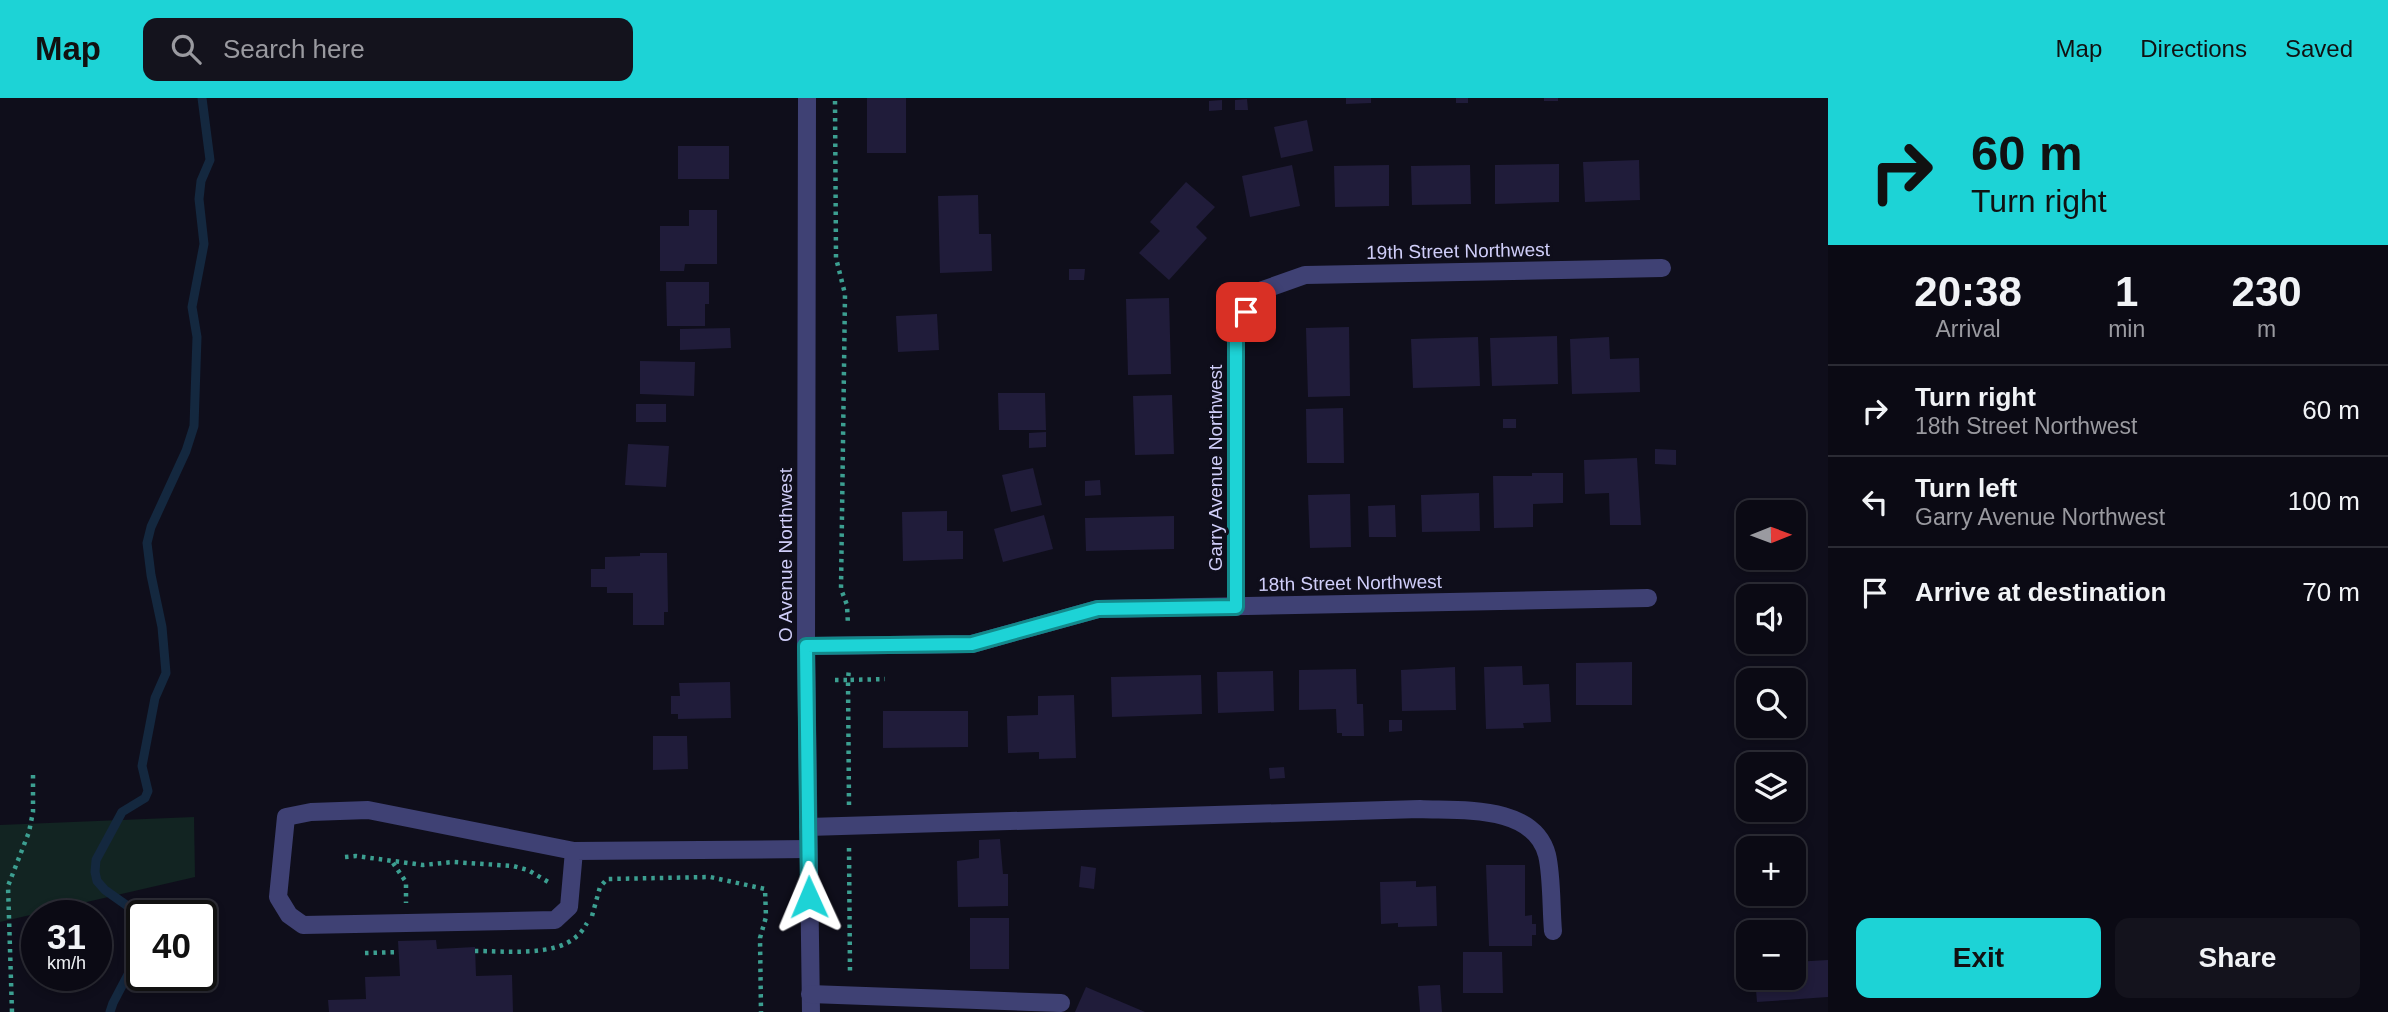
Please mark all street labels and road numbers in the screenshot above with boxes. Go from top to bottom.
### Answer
street label: 19th Street Northwest [1366,239,1551,263]
street label: Garry Avenue Northwest [1205,364,1226,571]
street label: O Avenue Northwest [775,467,796,642]
street label: 18th Street Northwest [1258,571,1443,595]

